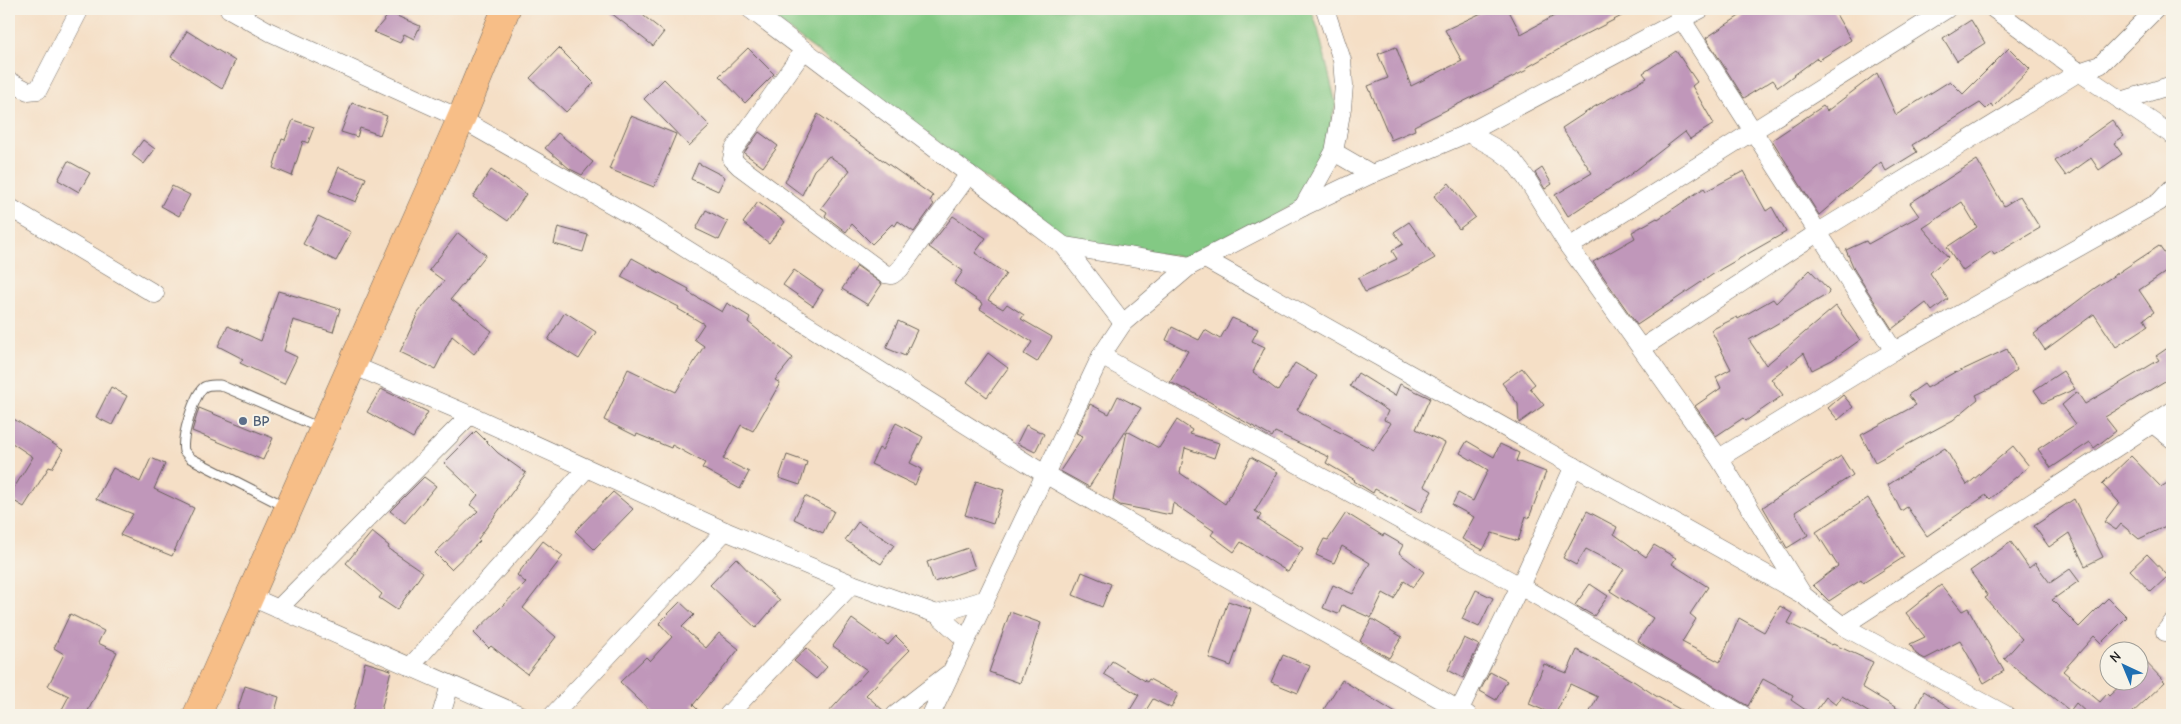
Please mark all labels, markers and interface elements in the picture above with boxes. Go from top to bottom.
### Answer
place label: BP [253,413,270,430]
marker: BP [237,415,249,427]
north arrow [2098,642,2148,692]
text: N [2106,648,2125,666]

